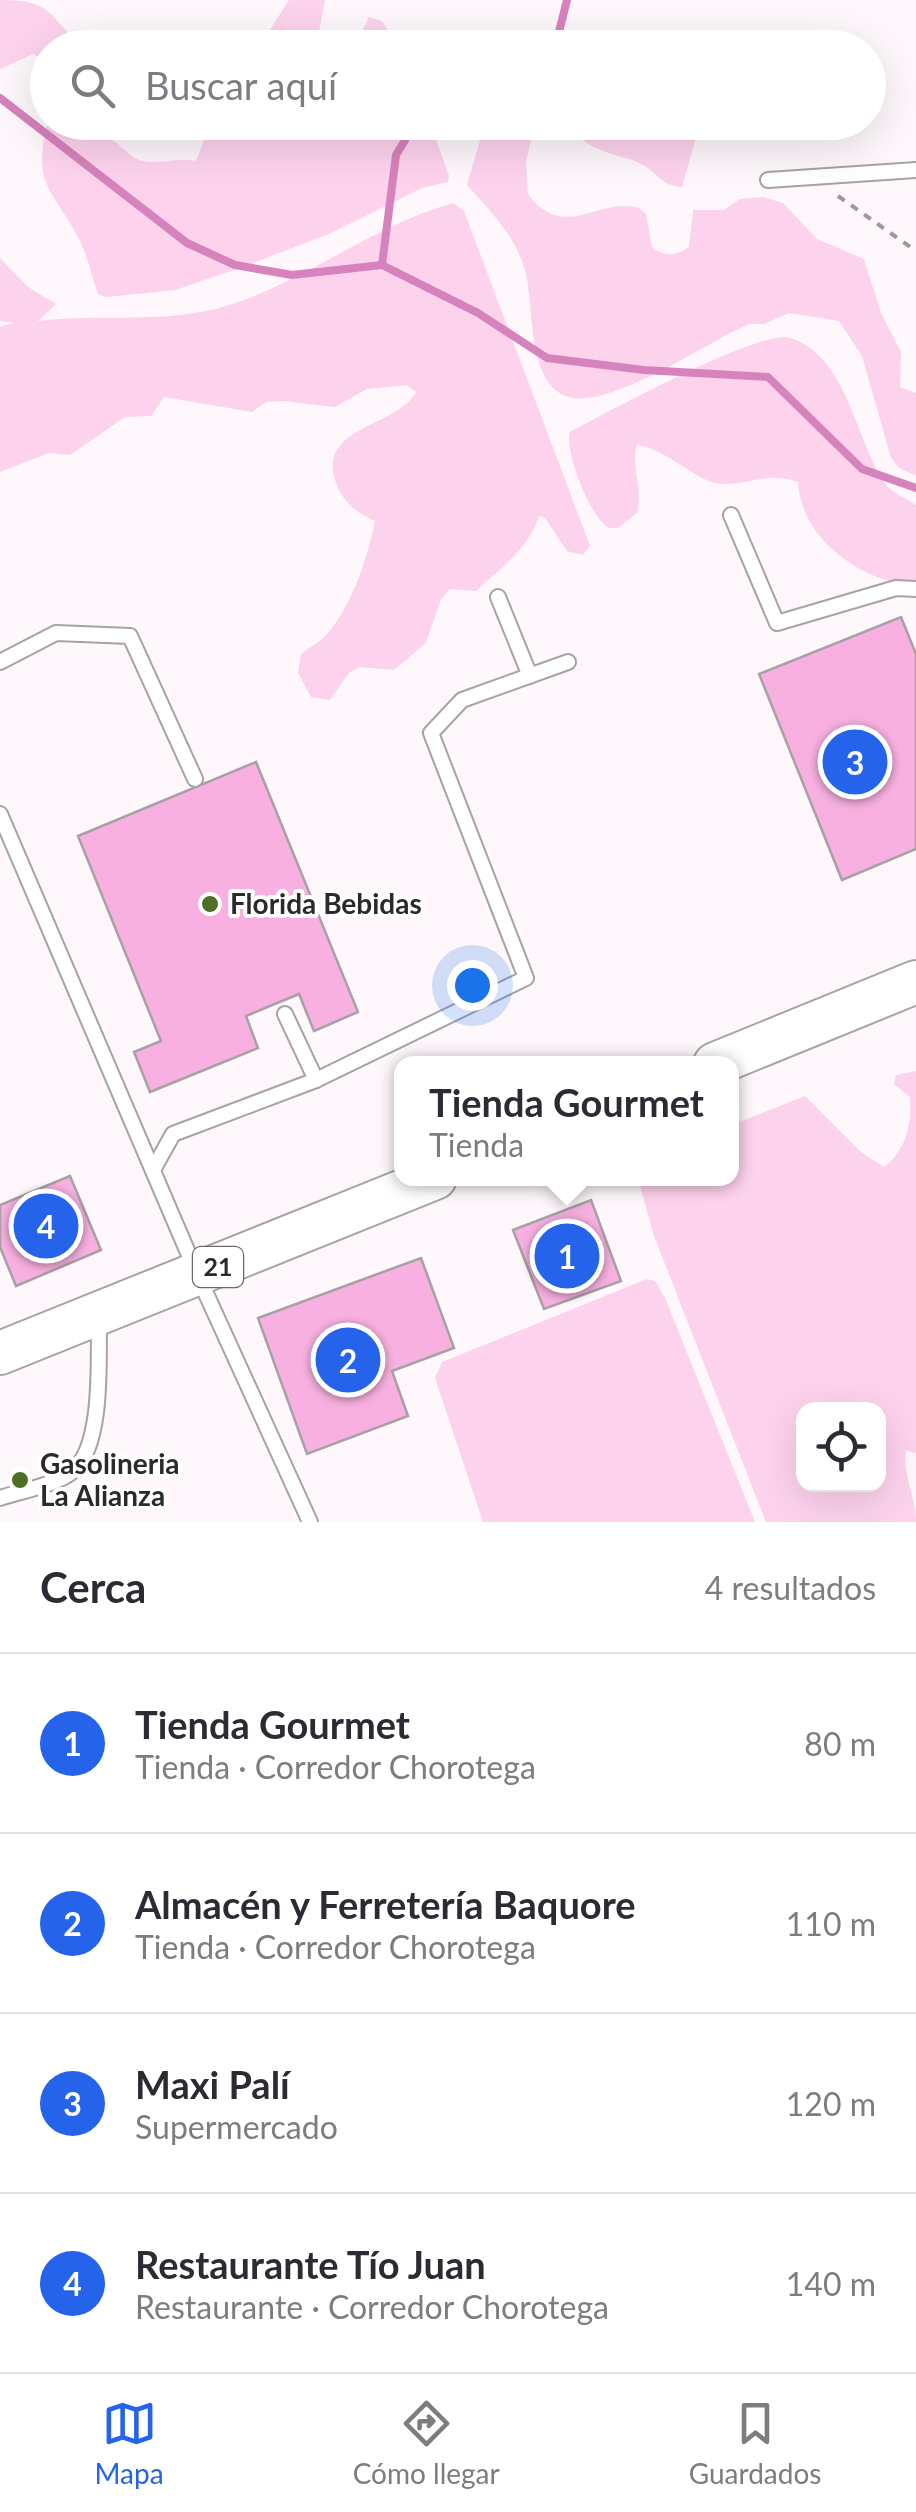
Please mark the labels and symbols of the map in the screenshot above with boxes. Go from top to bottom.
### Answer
pin: 3 [822,724,888,800]
place label: Florida Bebidas [230,886,422,920]
marker: Florida Bebidas [199,893,221,915]
your location [447,960,498,1011]
pin: 4 [13,1188,78,1264]
pin: 1 [534,1218,600,1294]
road number: 21 [193,1247,243,1287]
pin: 2 [316,1322,380,1398]
place label: Gasolineria La Alianza [40,1446,179,1512]
marker: Gasolineria La Alianza [9,1469,31,1491]

